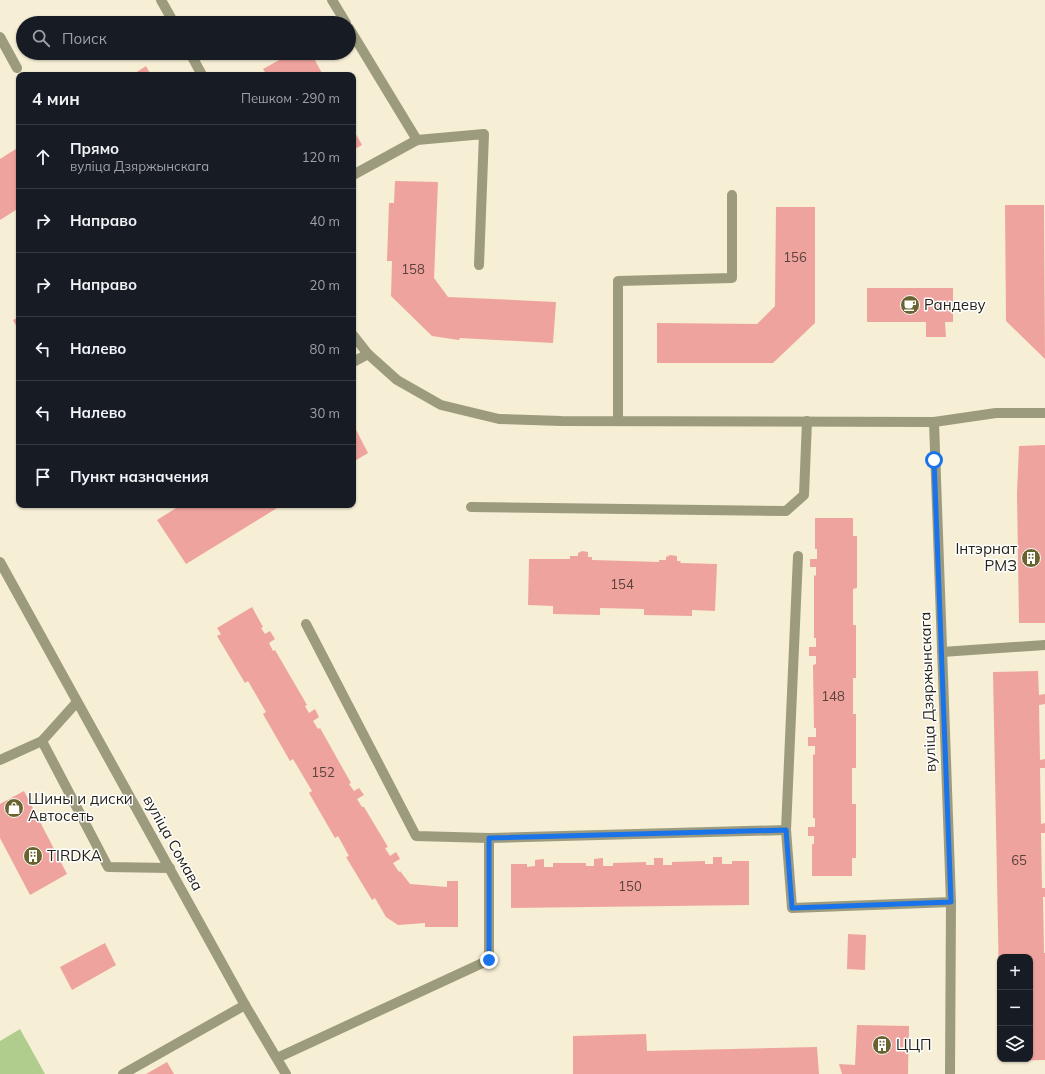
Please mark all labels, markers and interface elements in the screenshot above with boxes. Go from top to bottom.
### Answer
search box [16,16,356,60]
icon: search [30,27,52,49]
text: Поиск [62,29,107,48]
text: 4 мин [32,88,80,109]
text: Пешком · 290 m [241,90,340,106]
text: Прямо [70,139,119,158]
icon: ahead [32,146,54,168]
text: 120 m [302,149,340,165]
text: вуліца Дзяржынскага [70,158,209,174]
icon: right [32,210,54,232]
text: Направо [70,211,137,230]
text: 40 m [310,213,340,229]
house number: 156 [783,249,807,265]
house number: 158 [401,261,425,277]
icon: right [32,274,54,296]
text: Направо [70,275,137,294]
text: 20 m [310,277,340,293]
cafe icon: Рандеву [899,294,921,316]
place label: Рандеву [924,295,986,314]
icon: left [32,338,54,360]
text: Налево [70,339,126,358]
text: 80 m [310,341,340,357]
icon: left [32,402,54,424]
text: Налево [70,403,126,422]
text: 30 m [310,405,340,421]
route start [925,451,943,469]
icon: arrive [32,466,54,488]
text: Пункт назначения [70,467,209,486]
place label: Інтэрнат РМЗ [955,539,1017,575]
building icon: Інтэрнат РМЗ [1020,547,1042,569]
house number: 154 [610,576,634,592]
street label: вуліца Дзяржынскага [915,611,940,773]
house number: 148 [821,688,845,704]
house number: 152 [311,764,335,780]
place label: Шины и диски Автосеть [28,789,133,825]
street label: вуліца Сомава [139,792,208,894]
shop icon: Шины и диски Автосеть [3,797,25,819]
building icon: TIRDKA [22,845,44,867]
place label: TIRDKA [47,846,102,865]
house number: 65 [1011,852,1027,868]
house number: 150 [618,878,642,894]
route end [480,951,498,969]
map controls [997,954,1033,1062]
button: + [997,954,1033,990]
button: − [997,990,1033,1026]
button: layers [997,1026,1033,1062]
building icon: ЦЦП [871,1034,893,1056]
place label: ЦЦП [896,1035,932,1054]

